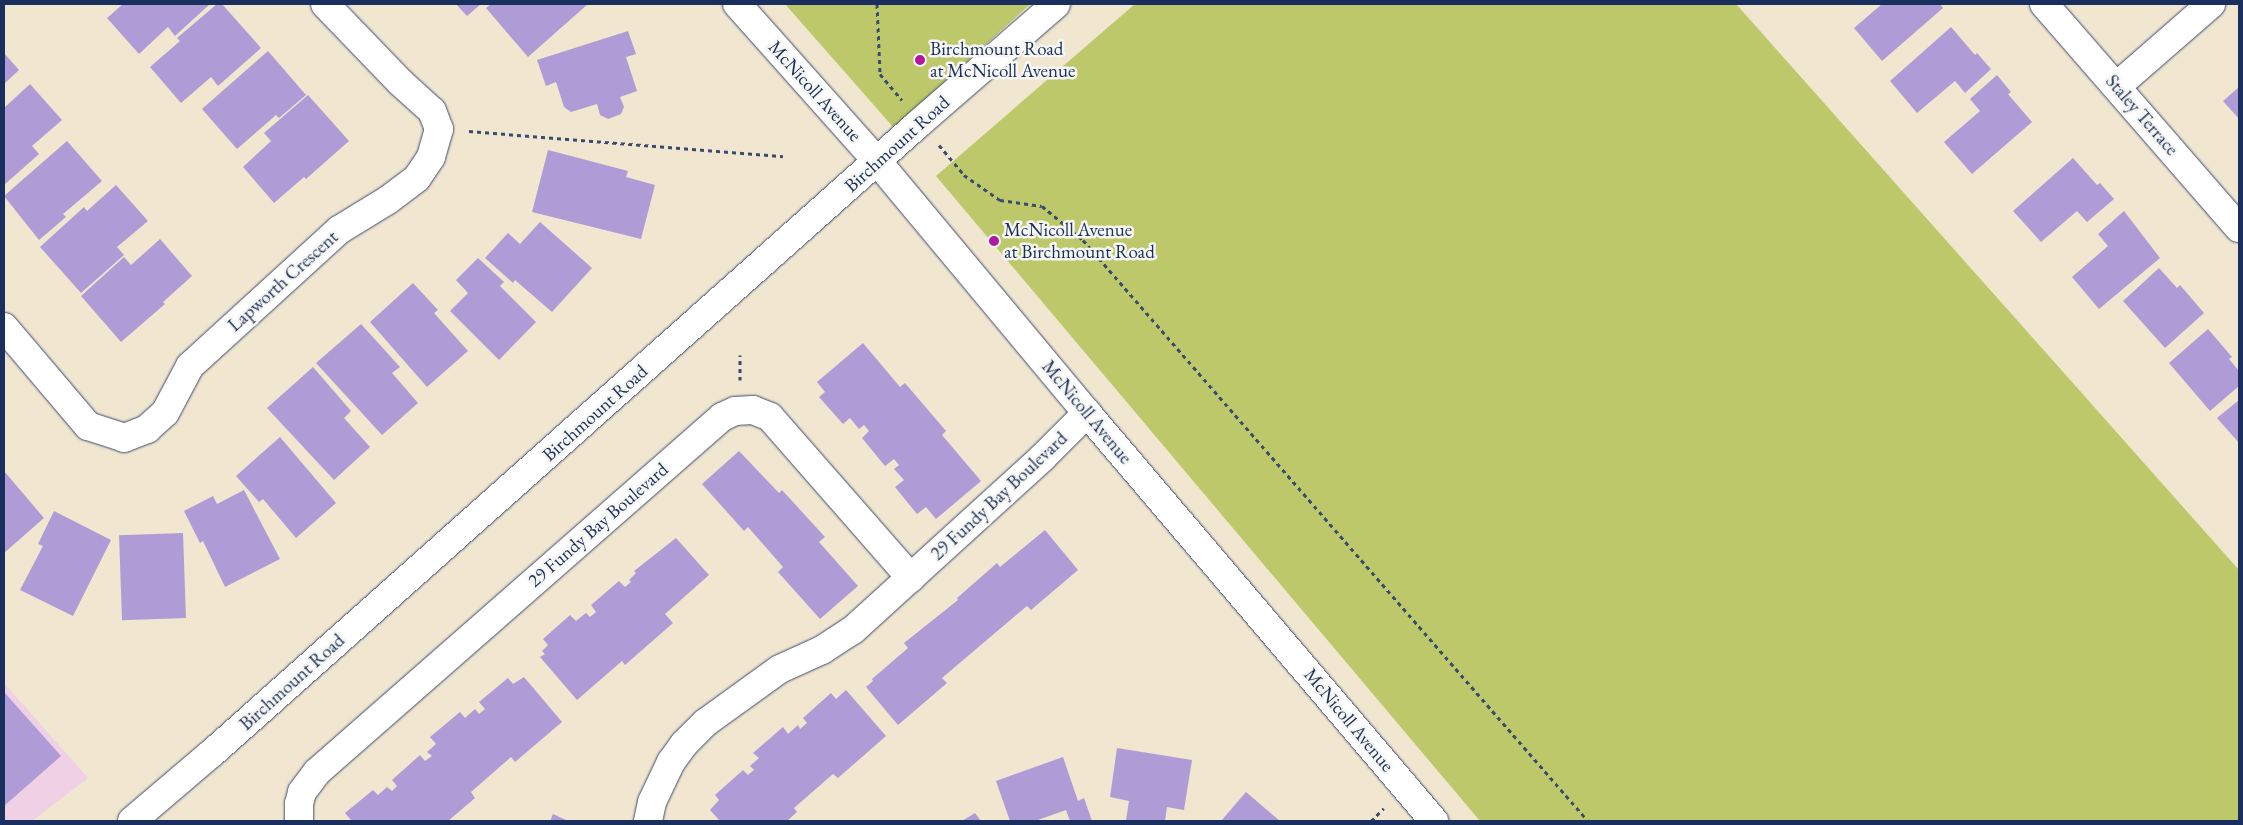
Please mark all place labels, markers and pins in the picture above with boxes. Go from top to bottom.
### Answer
place label: Birchmount Road at McNicoll Avenue [930,38,1075,82]
marker: Birchmount Road at McNicoll Avenue [914,54,926,66]
place label: McNicoll Avenue at Birchmount Road [1004,219,1155,263]
marker: McNicoll Avenue at Birchmount Road [988,235,1000,247]

